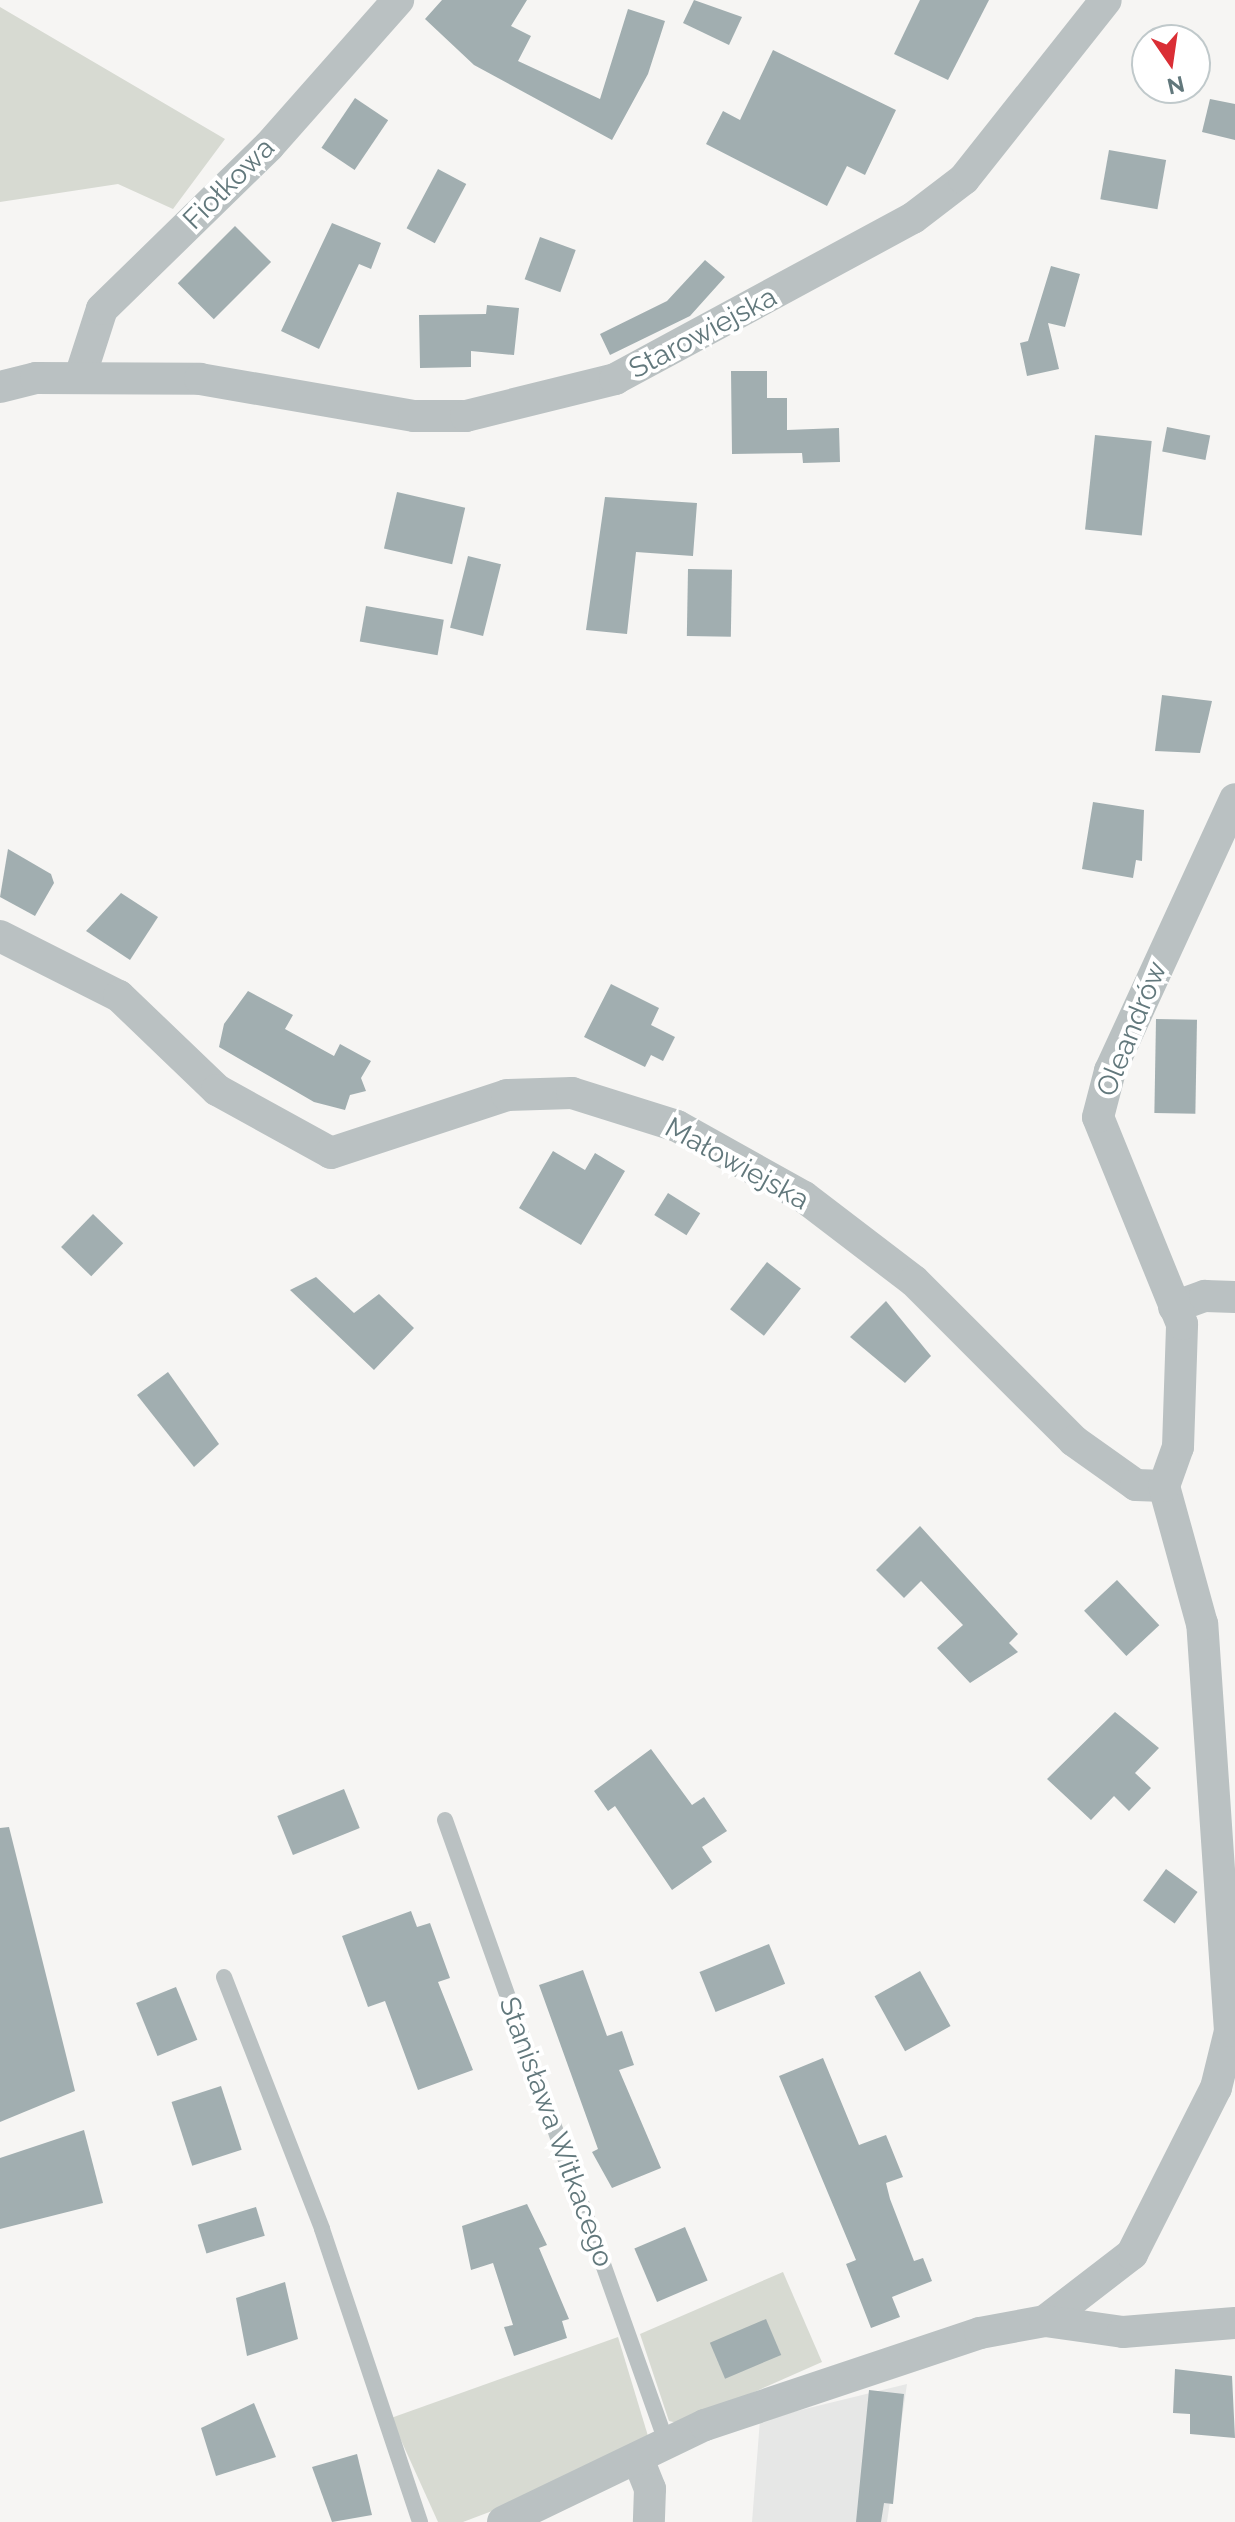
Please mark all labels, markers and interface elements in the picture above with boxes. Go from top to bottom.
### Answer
north arrow [1131,24,1211,104]
text: N [1165,71,1187,100]
street label: Fiołkowa [176,131,282,237]
street label: Starowiejska [624,280,782,386]
street label: Oleandrów [1090,957,1174,1101]
street label: Małowiejska [659,1111,815,1217]
street label: Stanisława Witkacego [491,1992,621,2272]

